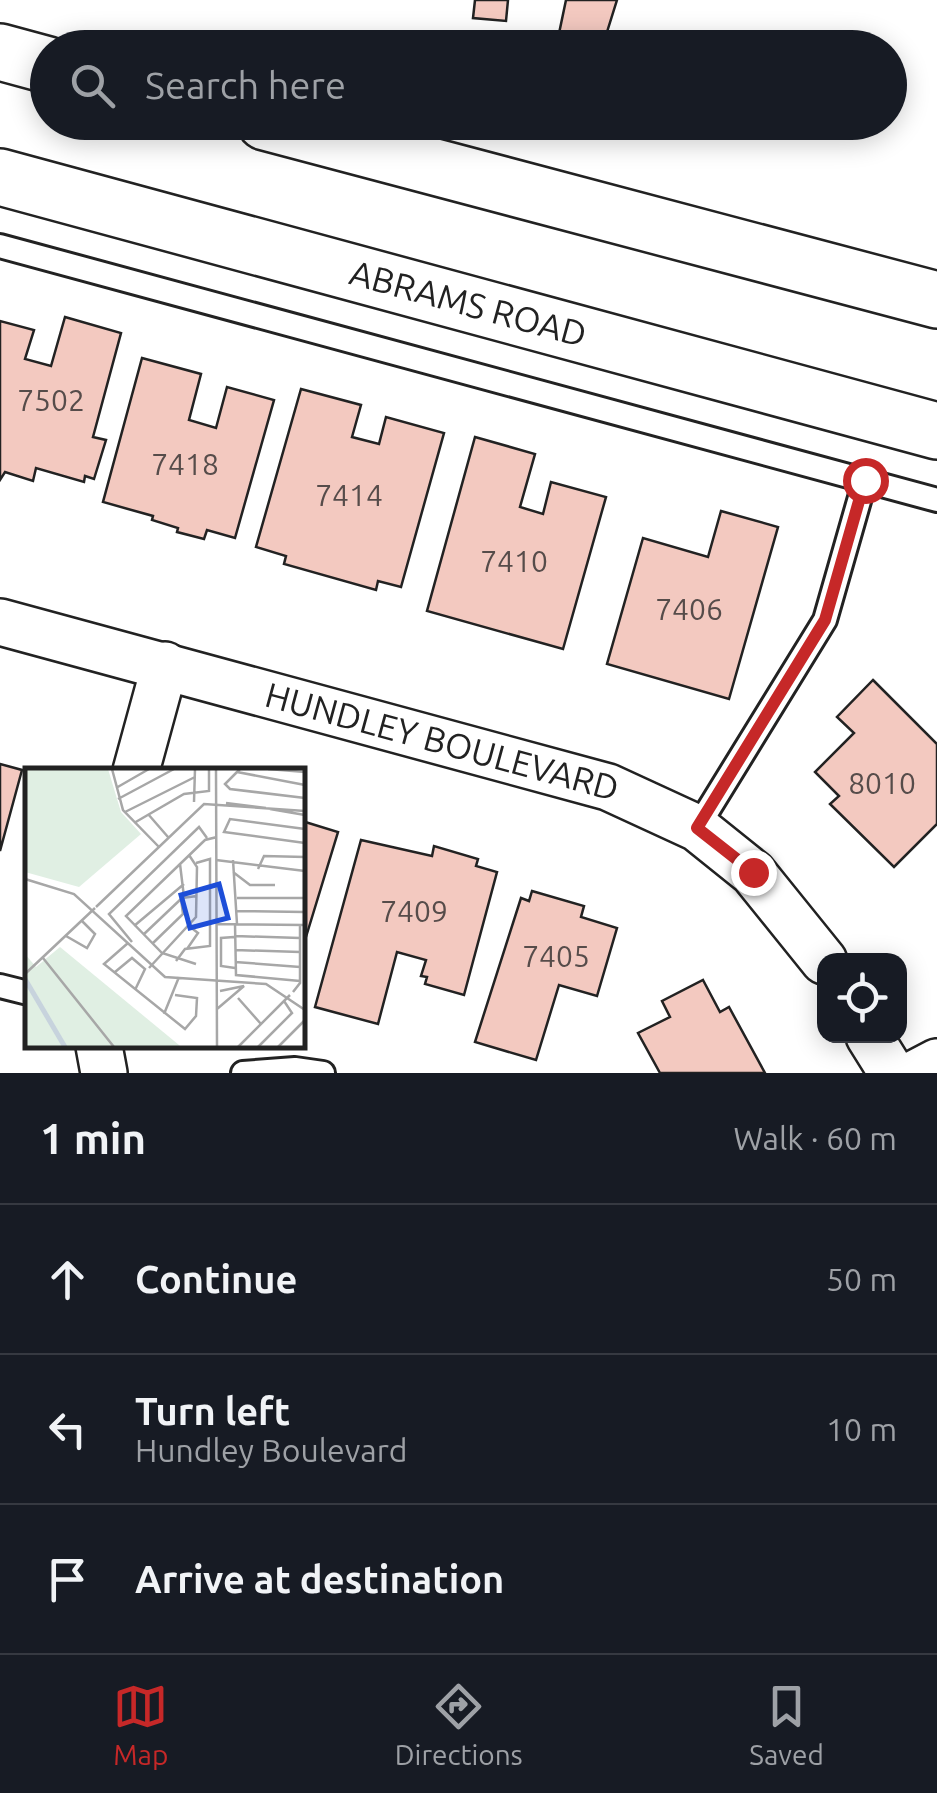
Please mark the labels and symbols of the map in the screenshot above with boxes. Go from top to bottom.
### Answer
street label: ABRAMS ROAD [346,252,591,354]
house number: 7502 [17,383,85,417]
house number: 7418 [151,447,219,481]
route start [843,458,889,504]
house number: 7414 [315,478,383,512]
house number: 7410 [480,544,548,578]
house number: 7406 [655,592,723,626]
street label: HUNDLEY BOULEVARD [261,674,623,808]
house number: 8010 [848,766,916,800]
inset map [25,768,305,1048]
route end [731,850,777,896]
house number: 7409 [380,894,448,928]
house number: 7405 [522,939,590,973]

